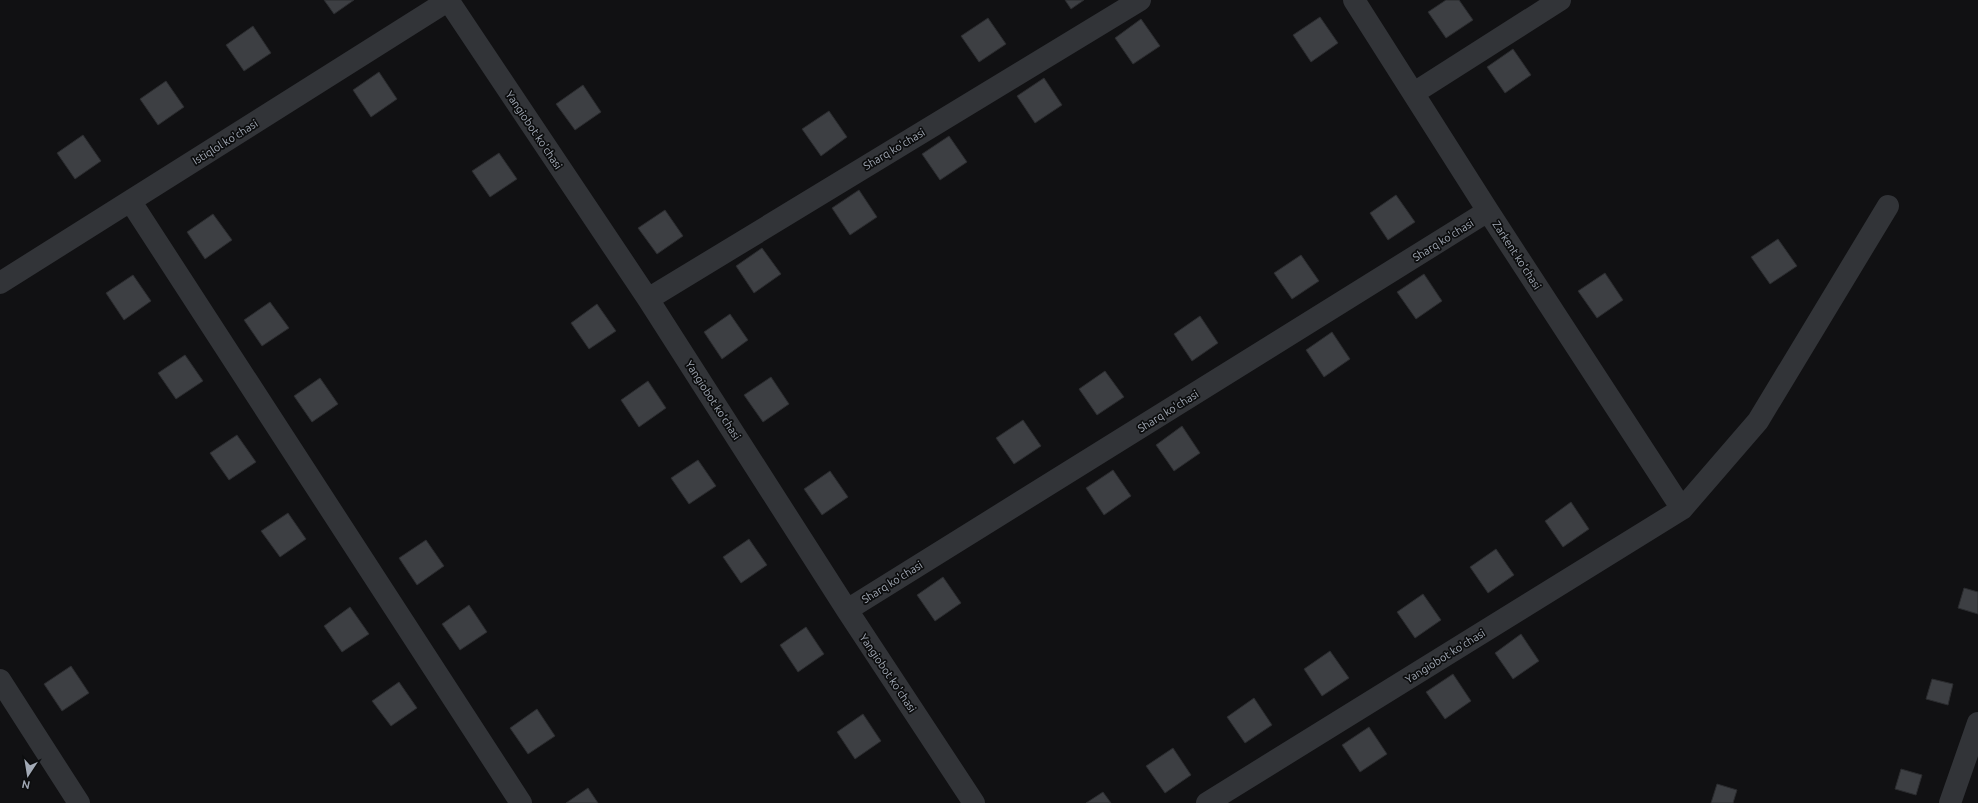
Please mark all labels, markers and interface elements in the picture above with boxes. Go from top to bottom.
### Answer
street label: Yangiobot ko'chasi [503,89,565,171]
street label: Istiqlol ko'chasi [190,117,260,167]
street label: Sharq ko'chasi [861,126,927,172]
street label: Sharq ko'chasi [1410,216,1476,264]
street label: Zarkent ko'chasi [1490,218,1544,292]
street label: Yangiobot ko'chasi [683,358,743,442]
street label: Sharq ko'chasi [1135,387,1201,435]
street label: Sharq ko'chasi [859,558,925,606]
street label: Yangiobot ko'chasi [1403,627,1487,685]
street label: Yangiobot ko'chasi [857,632,919,714]
north arrow [8,755,48,795]
text: N [21,778,31,792]

